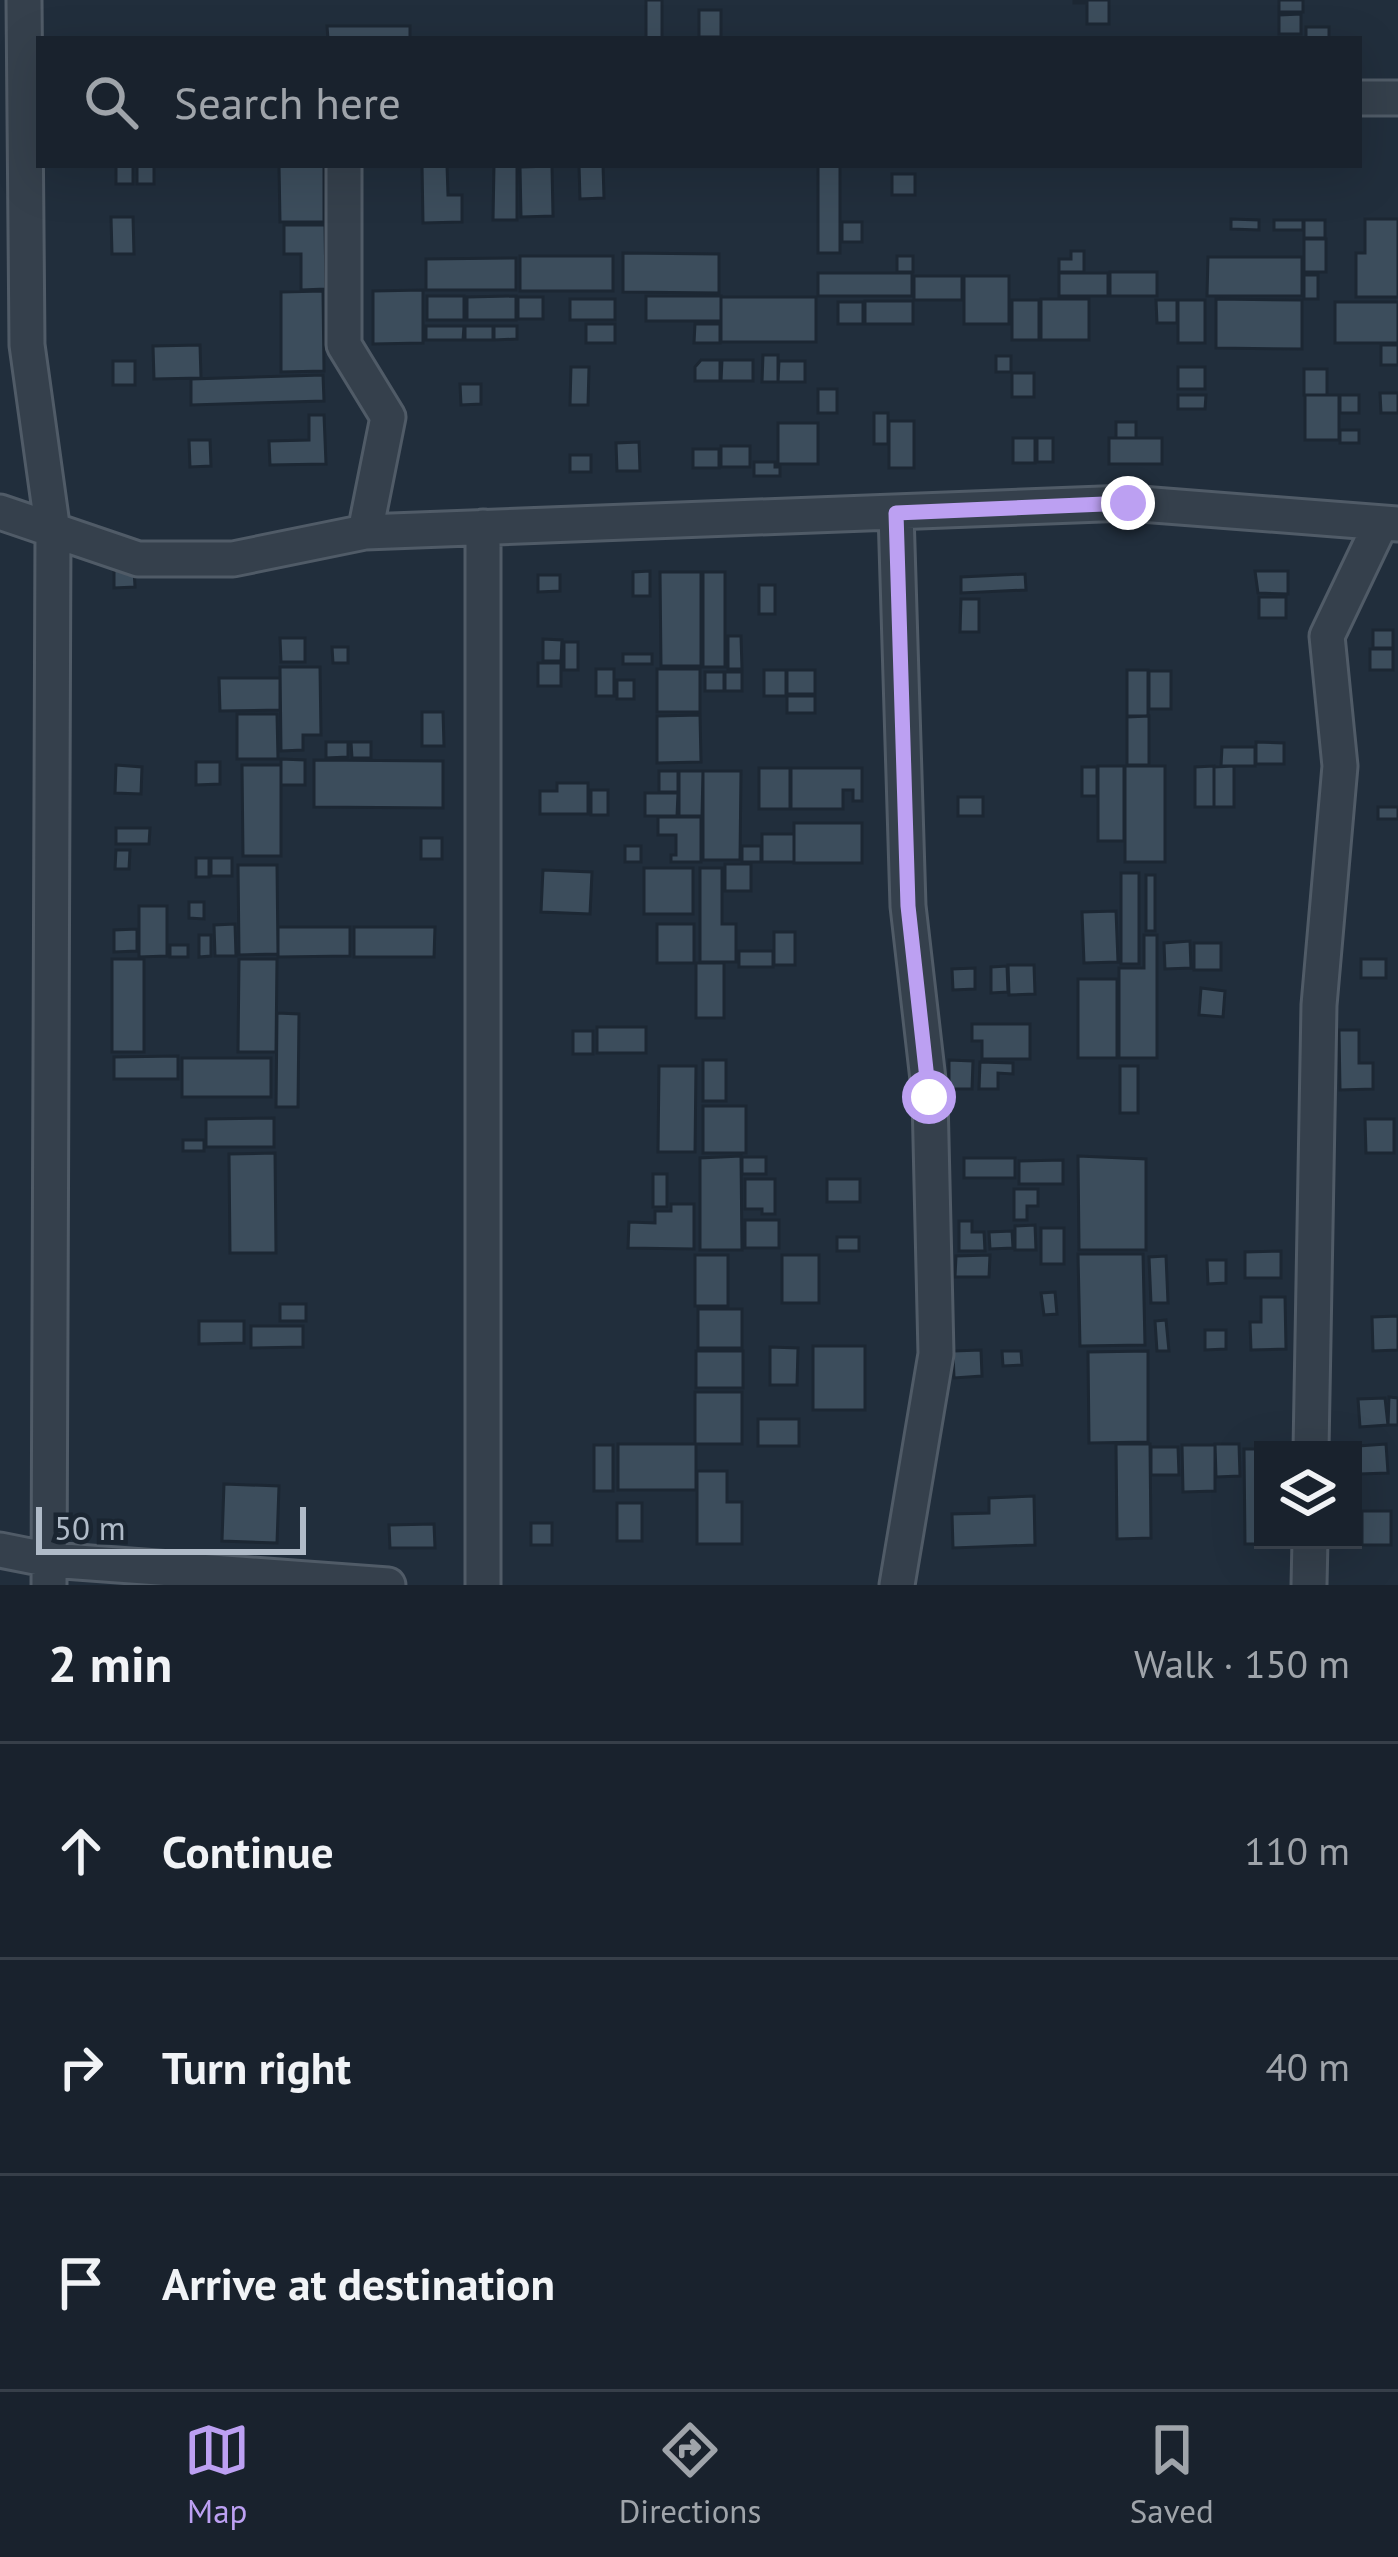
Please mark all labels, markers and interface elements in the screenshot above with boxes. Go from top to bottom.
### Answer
search box [36,36,1362,168]
icon: search [78,69,144,135]
text: Search here [174,73,401,131]
route end [1101,476,1155,530]
route start [902,1070,956,1124]
map controls [1254,1441,1362,1549]
button: layers [1254,1441,1362,1549]
scale bar [36,1501,306,1554]
text: 50 m [54,1506,126,1549]
text: 2 min [48,1630,172,1696]
text: Walk · 150 m [1134,1638,1350,1689]
icon: ahead [48,1818,114,1884]
text: Continue [162,1822,334,1880]
text: 110 m [1244,1825,1350,1876]
icon: right [48,2034,114,2100]
text: Turn right [162,2038,351,2096]
text: 40 m [1265,2041,1350,2092]
icon: arrive [48,2250,114,2316]
text: Arrive at destination [162,2254,555,2312]
tab: Map [184,2417,250,2532]
tab: Directions [619,2417,761,2532]
tab: Saved [1130,2417,1214,2532]

